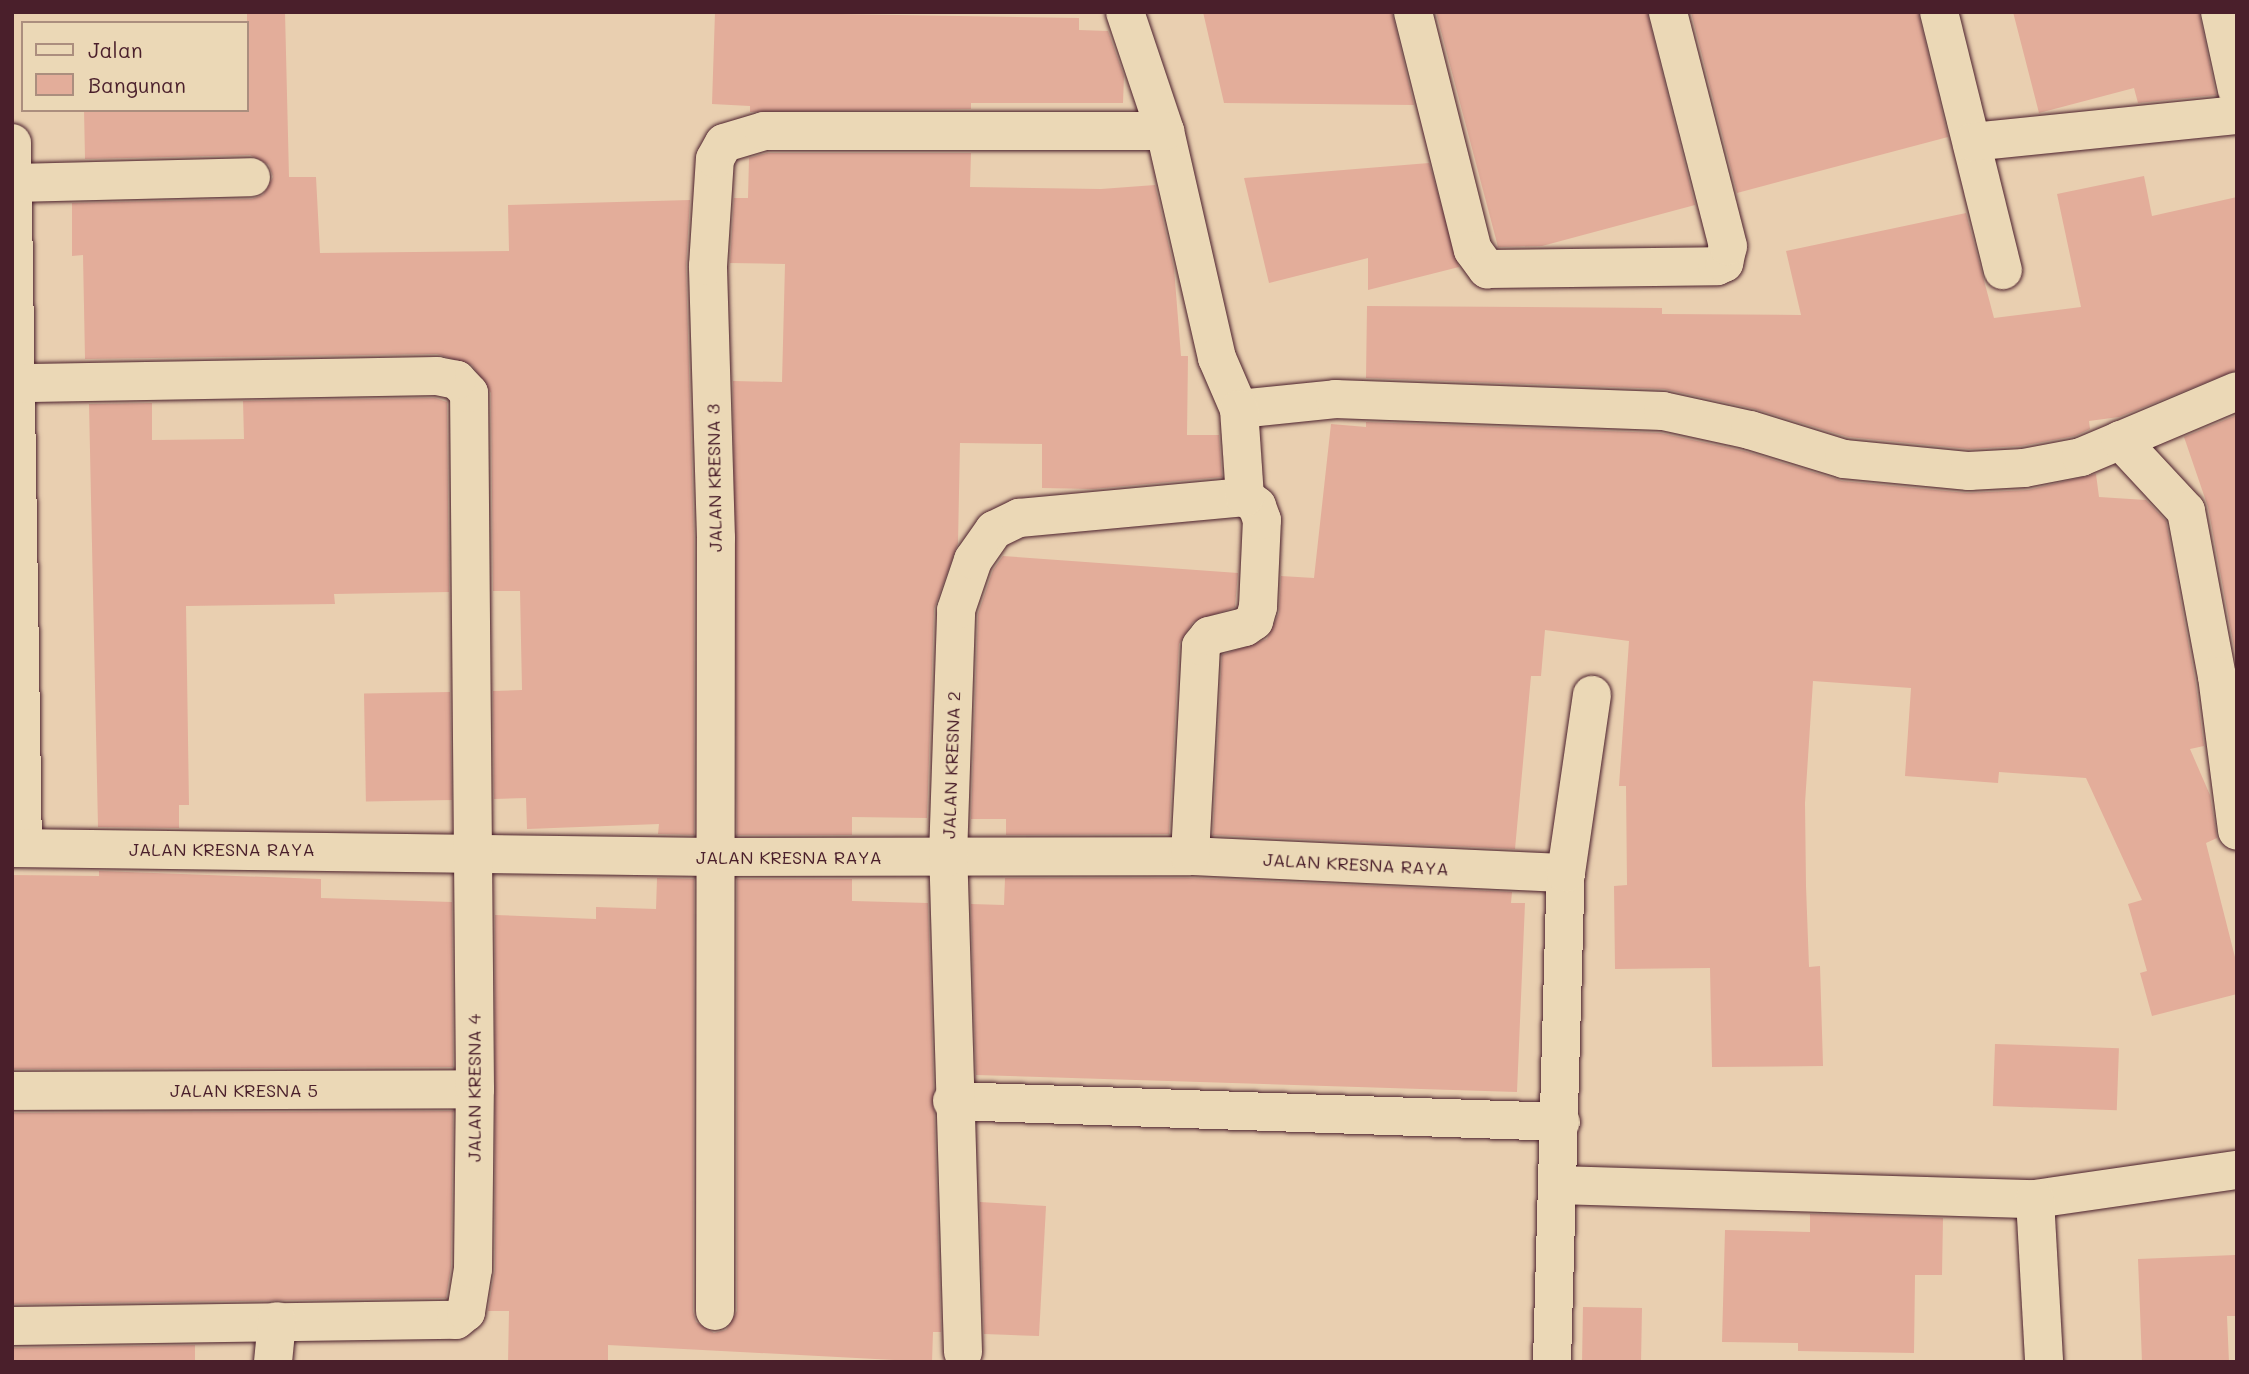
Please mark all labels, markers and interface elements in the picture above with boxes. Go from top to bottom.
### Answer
legend [21,21,248,112]
text: Jalan [88,36,143,63]
text: Bangunan [88,71,186,98]
street label: JALAN KRESNA 3 [702,404,726,552]
street label: JALAN KRESNA 2 [938,691,964,839]
street label: JALAN KRESNA RAYA [129,838,315,860]
street label: JALAN KRESNA RAYA [696,846,882,868]
street label: JALAN KRESNA RAYA [1263,848,1449,880]
street label: JALAN KRESNA 4 [463,1014,485,1162]
street label: JALAN KRESNA 5 [170,1079,318,1101]

